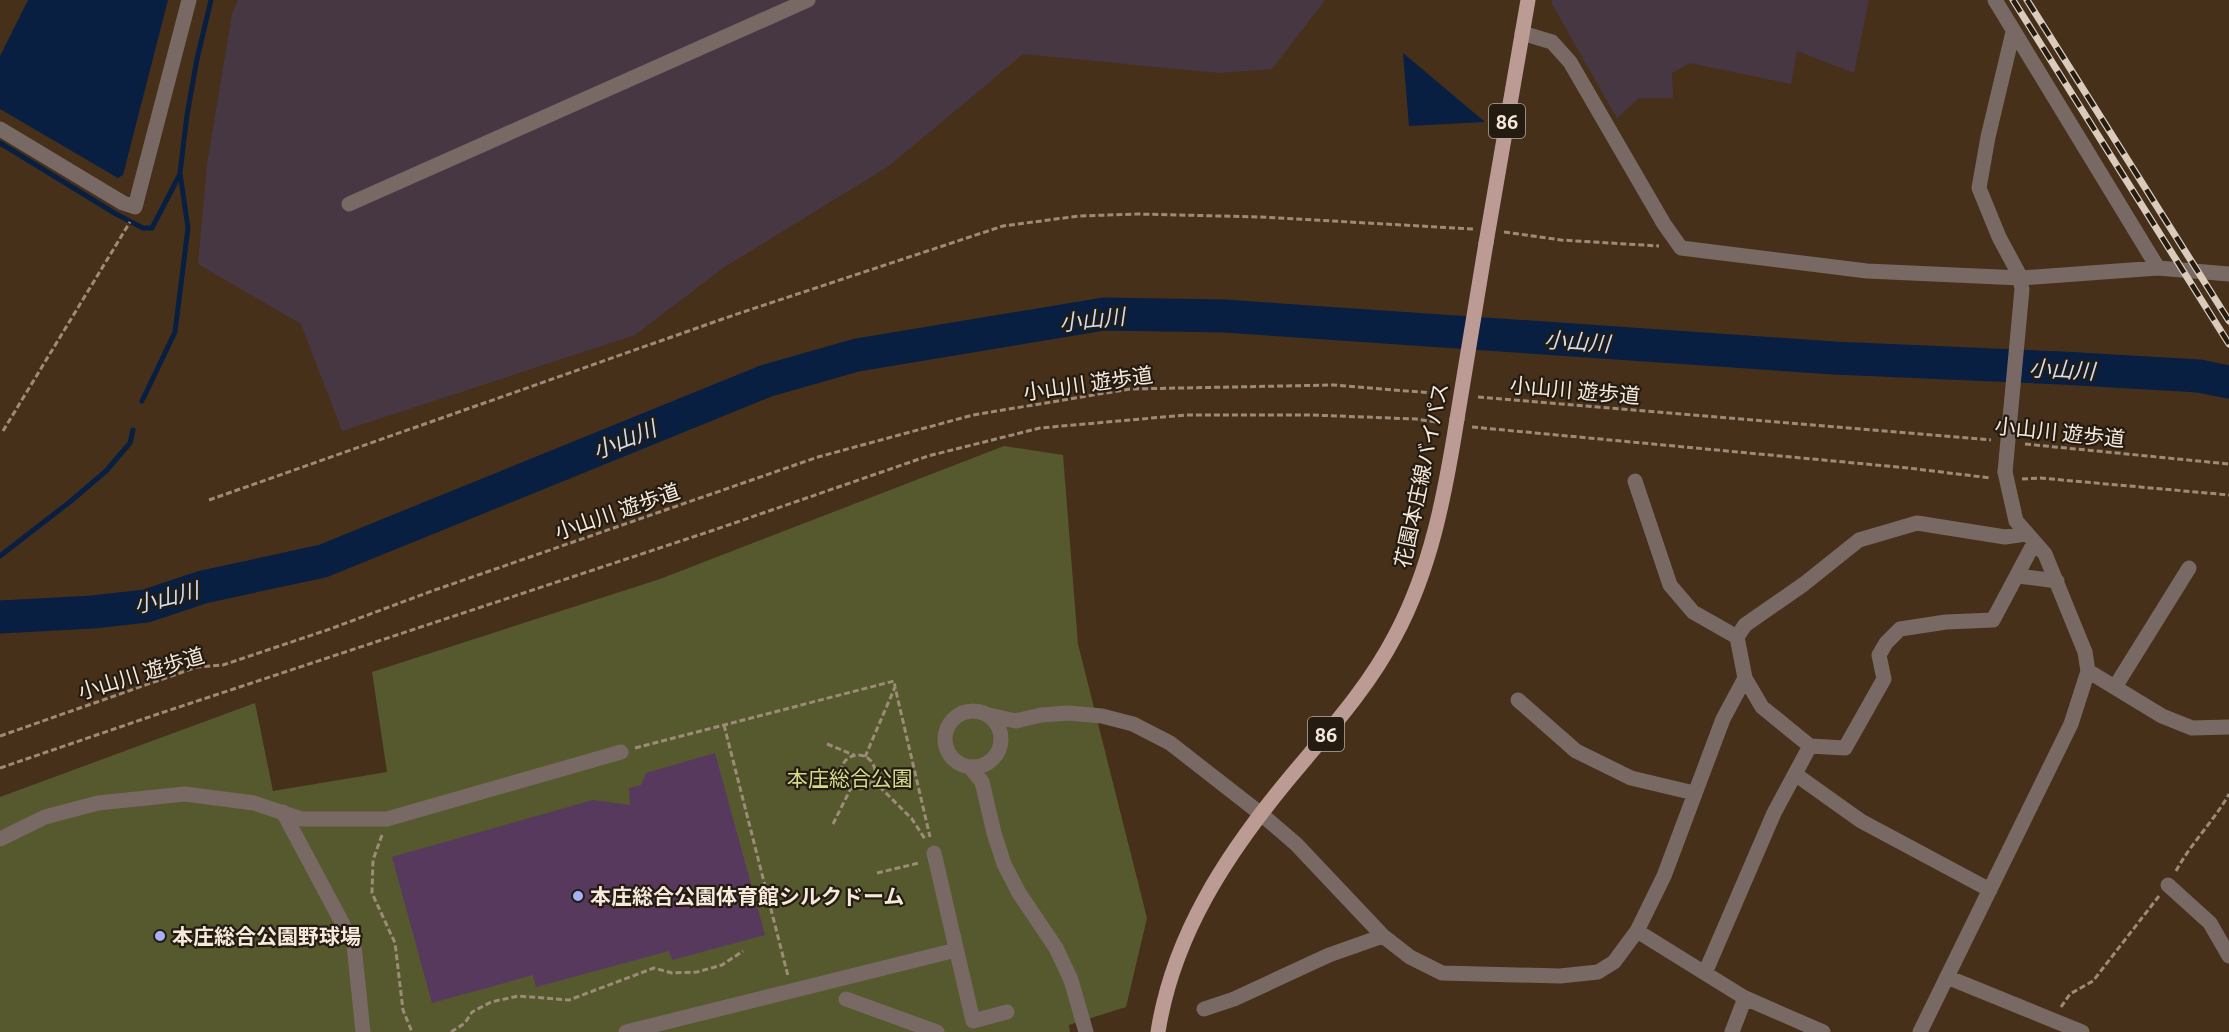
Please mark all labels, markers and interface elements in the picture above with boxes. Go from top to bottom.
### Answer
road number: 86 [1489,104,1525,138]
water label: 小山川 [1058,303,1128,335]
water label: 小山川 [1543,326,1613,356]
water label: 小山川 [2028,355,2098,383]
street label: 小山川 遊歩道 [1022,362,1154,404]
street label: 小山川 遊歩道 [1509,372,1641,408]
street label: 花園本庄線バイパス [1390,380,1452,570]
street label: 小山川 遊歩道 [1994,413,2126,451]
water label: 小山川 [589,414,661,463]
street label: 小山川 遊歩道 [551,478,683,544]
water label: 小山川 [131,576,203,617]
street label: 小山川 遊歩道 [75,642,207,704]
road number: 86 [1308,717,1344,751]
park label: 本庄総合公園 [787,766,913,790]
place label: 本庄総合公園体育館シルクドーム [590,884,904,908]
marker: 本庄総合公園体育館シルクドーム [571,889,585,903]
place label: 本庄総合公園野球場 [172,924,361,948]
marker: 本庄総合公園野球場 [153,929,167,943]

